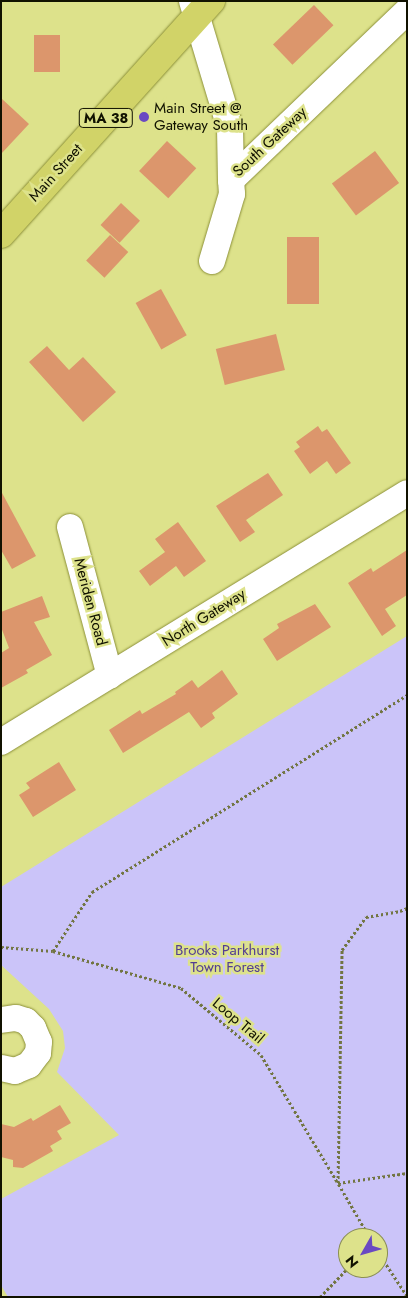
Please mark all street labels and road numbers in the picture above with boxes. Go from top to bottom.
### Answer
street label: South Gateway [229,103,311,181]
road number: MA 38 [78,106,134,130]
street label: Main Street [25,140,87,206]
street label: Meriden Road [70,556,110,648]
street label: North Gateway [159,585,249,651]
street label: Loop Trail [209,994,267,1048]

